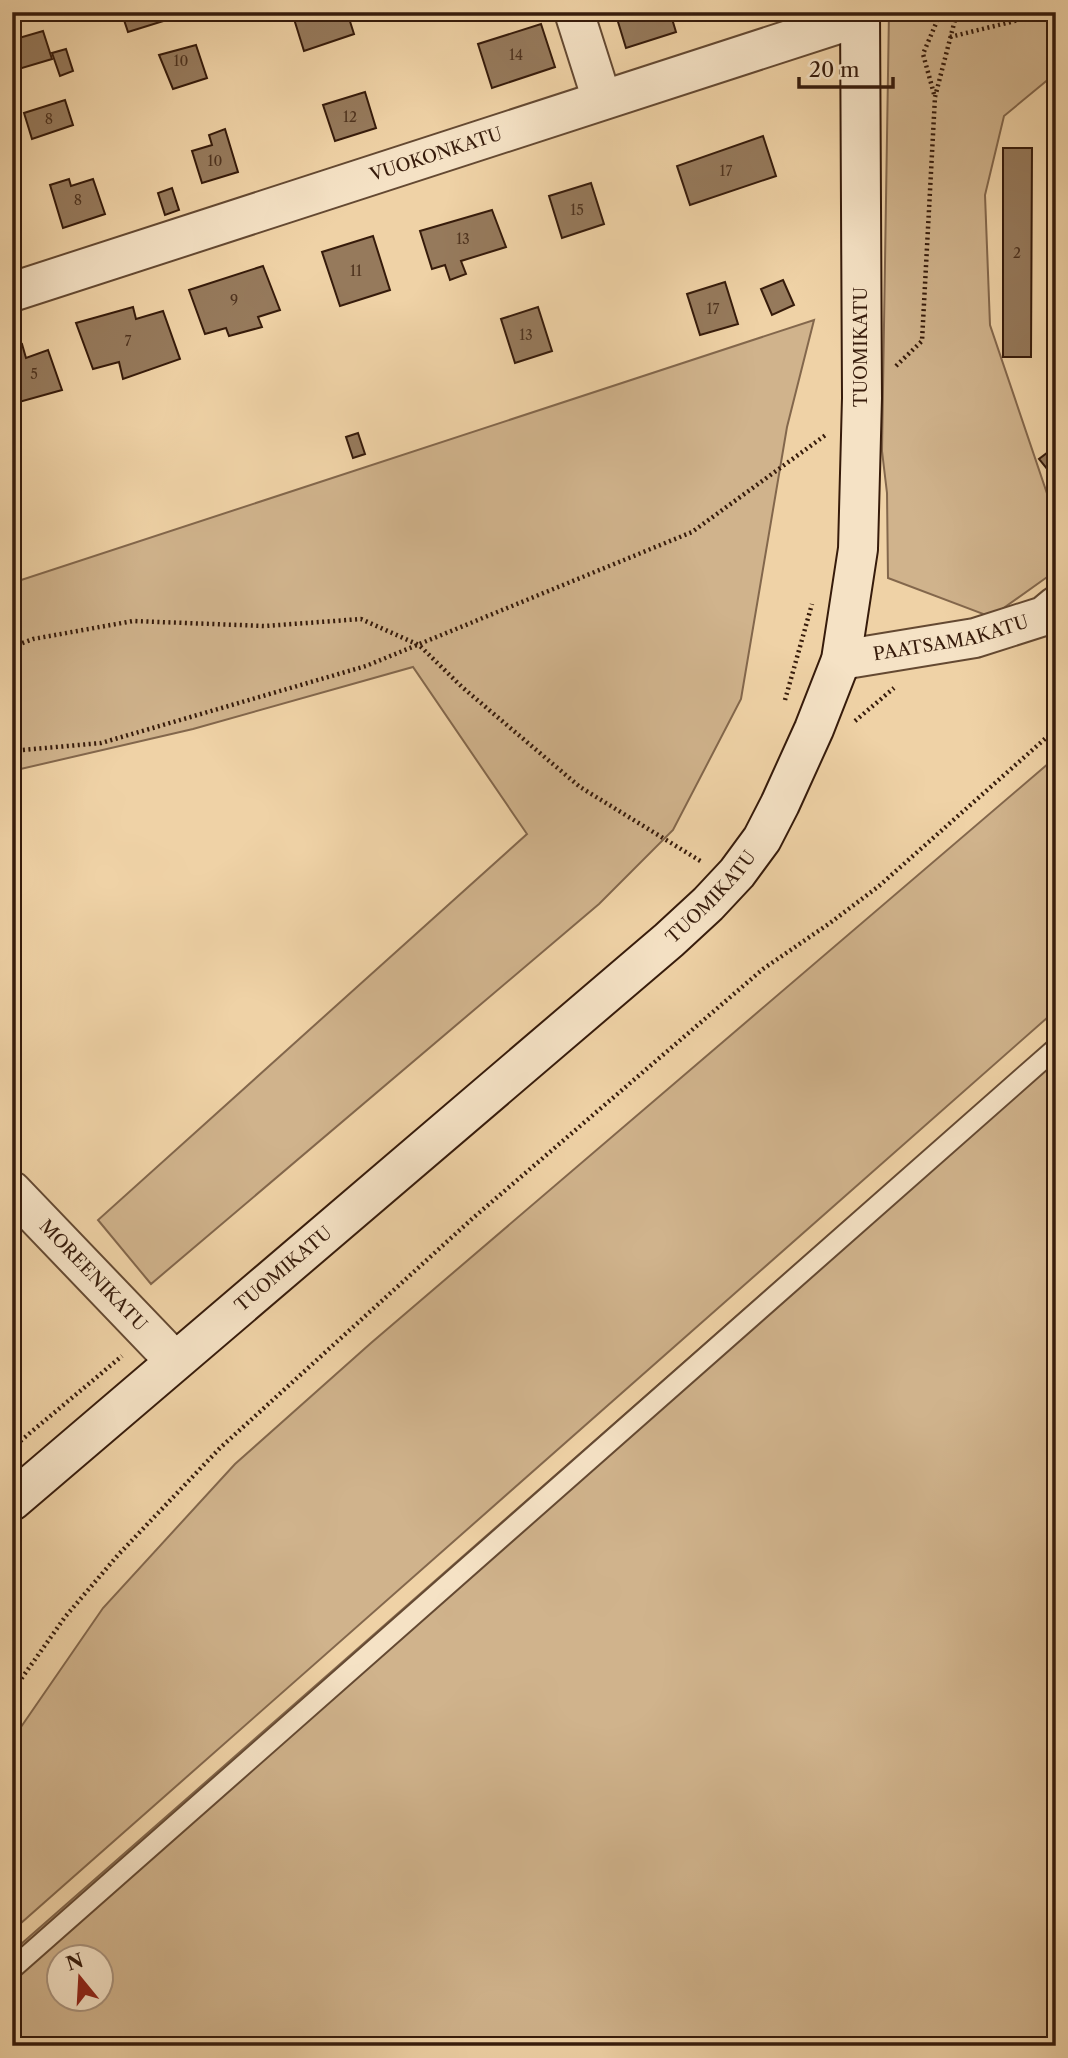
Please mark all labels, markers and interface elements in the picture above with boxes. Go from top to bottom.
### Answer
house number: 14 [509,46,523,64]
scale bar [799,46,893,90]
house number: 10 [174,52,188,70]
text: 20 m [809,57,860,82]
house number: 12 [343,108,357,126]
house number: 8 [45,110,53,128]
street label: VUOKONKATU [366,123,505,186]
house number: 10 [208,152,222,170]
house number: 17 [720,162,732,180]
house number: 8 [74,191,82,209]
house number: 15 [570,201,584,219]
house number: 13 [456,230,470,248]
house number: 2 [1013,244,1021,262]
house number: 11 [350,262,362,280]
street label: TUOMIKATU [850,287,872,407]
house number: 9 [230,291,238,309]
house number: 17 [707,300,719,318]
house number: 13 [519,326,533,344]
house number: 7 [125,332,132,350]
house number: 5 [30,365,38,383]
street label: PAATSAMAKATU [872,611,1031,666]
street label: TUOMIKATU [661,846,761,948]
street label: MOREENIKATU [35,1215,151,1336]
street label: TUOMIKATU [231,1222,336,1317]
north arrow [46,1942,116,2012]
text: N [63,1949,86,1976]

